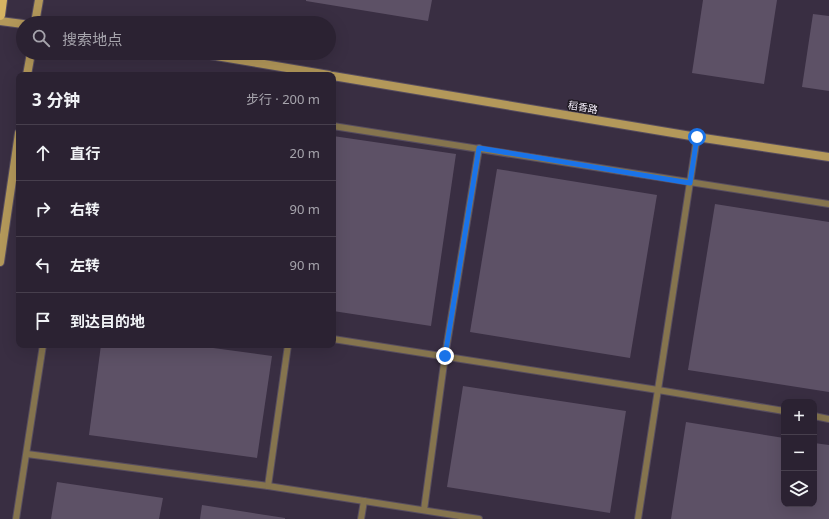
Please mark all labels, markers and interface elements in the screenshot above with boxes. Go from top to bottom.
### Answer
search box [16,16,336,60]
icon: search [30,27,52,49]
text: 搜索地点 [62,29,122,49]
text: 3 分钟 [32,88,80,111]
text: 步行 · 200 m [246,90,320,108]
street label: 稻香路 [567,98,599,116]
route start [688,128,706,146]
icon: ahead [32,142,54,164]
text: 直行 [70,143,100,163]
text: 20 m [290,144,320,162]
icon: right [32,198,54,220]
text: 右转 [70,199,100,219]
text: 90 m [290,200,320,218]
icon: left [32,254,54,276]
text: 左转 [70,255,100,275]
text: 90 m [290,256,320,274]
icon: arrive [32,310,54,332]
text: 到达目的地 [70,311,145,331]
route end [436,347,454,365]
map controls [781,399,817,507]
button: + [781,399,817,435]
button: − [781,435,817,471]
button: layers [781,471,817,507]

